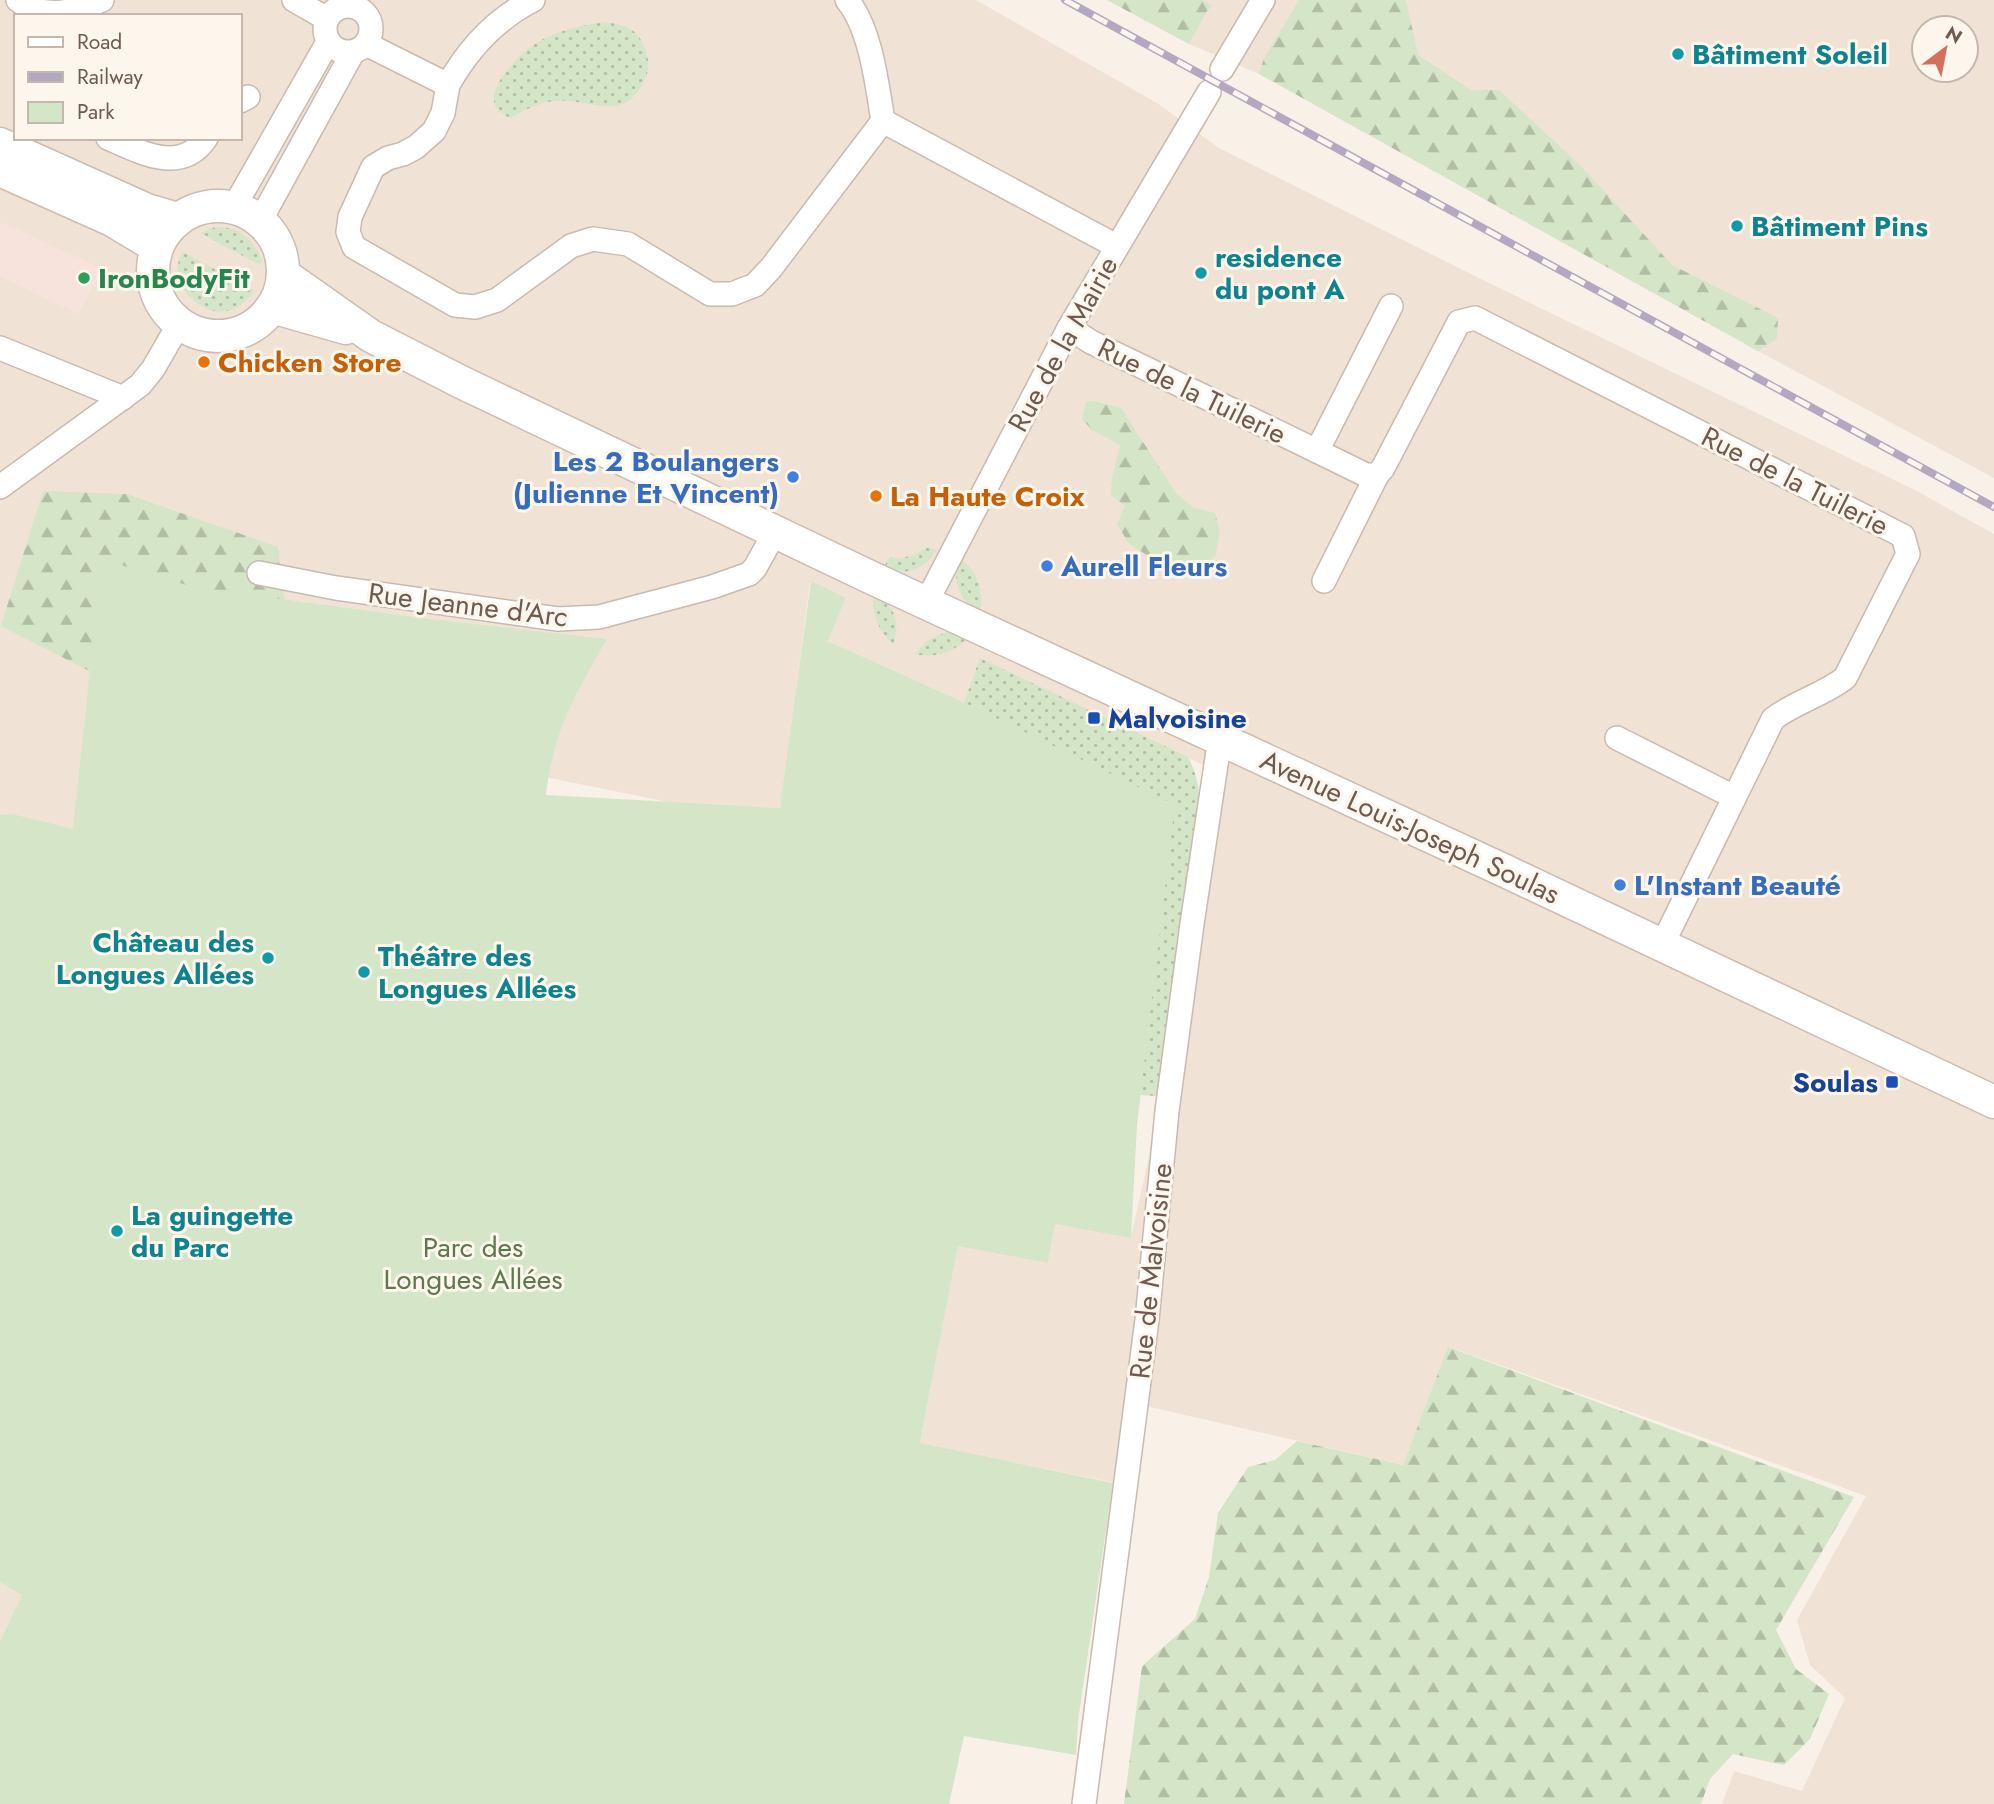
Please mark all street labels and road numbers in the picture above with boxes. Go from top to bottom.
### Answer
street label: Rue de la Mairie [998,249,1128,439]
street label: Rue de la Tuilerie [1091,328,1293,454]
street label: Rue de la Tuilerie [1694,416,1896,546]
street label: Rue Jeanne d'Arc [366,572,570,638]
street label: Avenue Louis-Joseph Soulas [1254,740,1566,914]
street label: Rue de Malvoisine [1119,1161,1183,1381]

